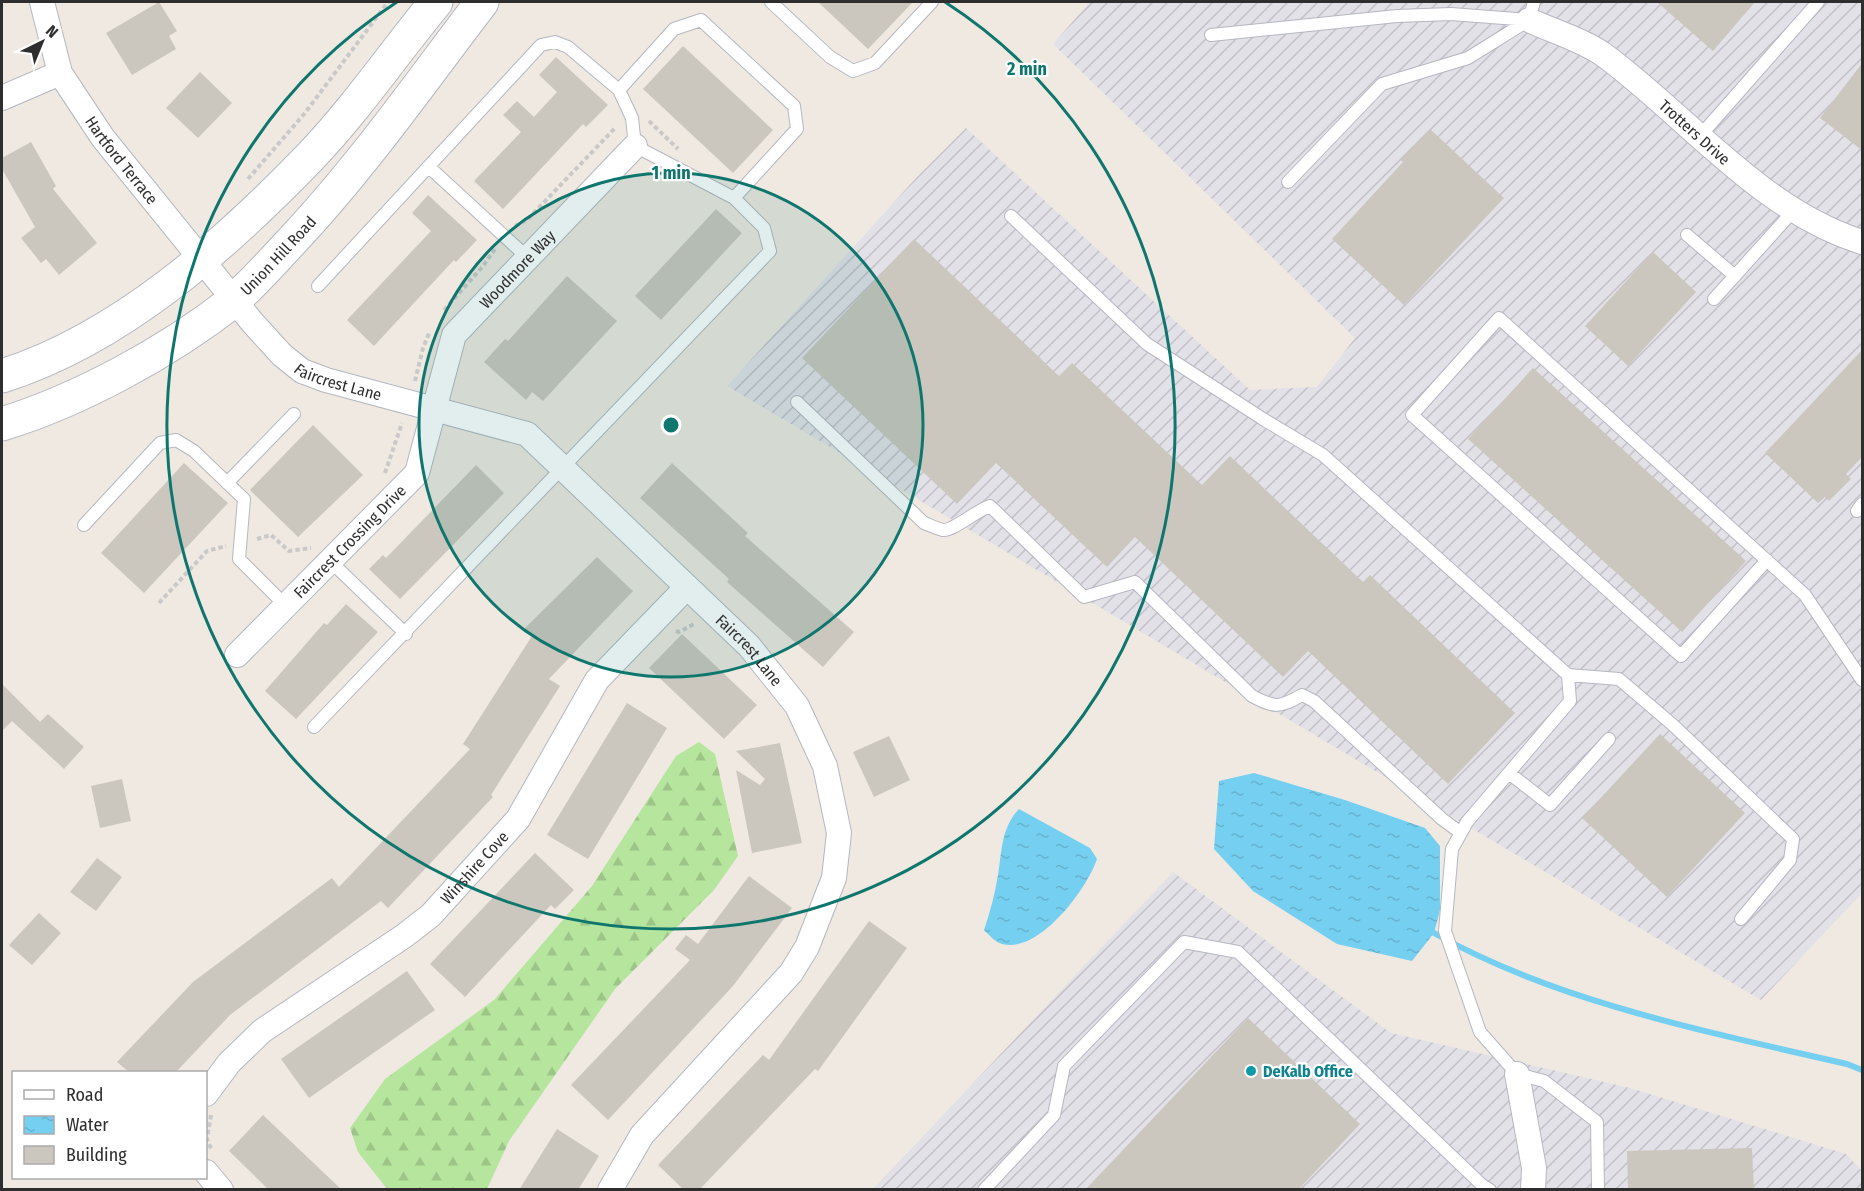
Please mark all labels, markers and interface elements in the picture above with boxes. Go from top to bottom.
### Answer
north arrow [12,12,72,72]
text: N [42,21,62,42]
text: 2 min [1006,58,1047,80]
street label: Trotters Drive [1655,96,1734,169]
street label: Hartford Terrace [81,113,162,208]
text: 1 min [651,162,691,184]
street label: Union Hill Road [237,212,320,299]
street label: Woodmore Way [476,226,560,313]
street label: Faircrest Lane [290,359,384,405]
centre of rings [661,415,681,435]
street label: Faircrest Crossing Drive [290,481,410,602]
street label: Faircrest Lane [712,611,786,690]
street label: Winshire Cove [437,827,513,908]
place label: DeKalb Office [1263,1062,1353,1081]
marker: DeKalb Office [1244,1064,1258,1078]
legend [12,1071,207,1179]
text: Road [66,1084,103,1106]
text: Water [66,1114,109,1136]
text: Building [66,1144,127,1166]

